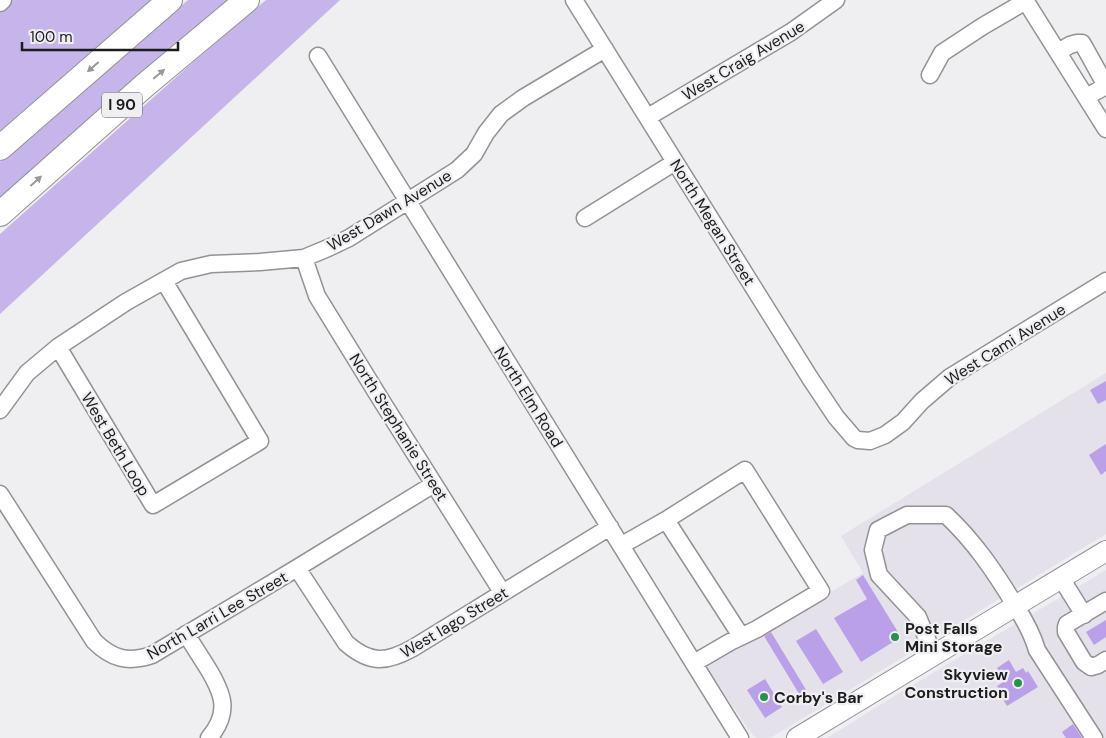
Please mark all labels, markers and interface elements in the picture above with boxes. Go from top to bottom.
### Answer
street label: West Craig Avenue [678,16,808,105]
scale bar [22,20,179,52]
text: 100 m [30,27,73,47]
one-way arrow [87,61,100,72]
one-way arrow [152,68,165,79]
road number: I 90 [102,92,142,118]
street label: North Megan Street [665,155,760,289]
street label: West Dawn Avenue [323,165,455,256]
one-way arrow [30,175,42,187]
street label: West Cami Avenue [941,299,1070,390]
street label: North Elm Road [489,343,568,451]
street label: North Stephanie Street [345,350,453,505]
street label: West Beth Loop [76,389,155,500]
street label: North Larri Lee Street [143,567,291,664]
street label: West Iago Street [397,582,512,663]
place label: Post Falls Mini Storage [905,618,1003,657]
marker: Post Falls Mini Storage [889,631,901,643]
place label: Skyview Construction [904,664,1008,703]
marker: Skyview Construction [1012,677,1024,689]
place label: Corby's Bar [774,687,864,708]
marker: Corby's Bar [758,691,770,703]

